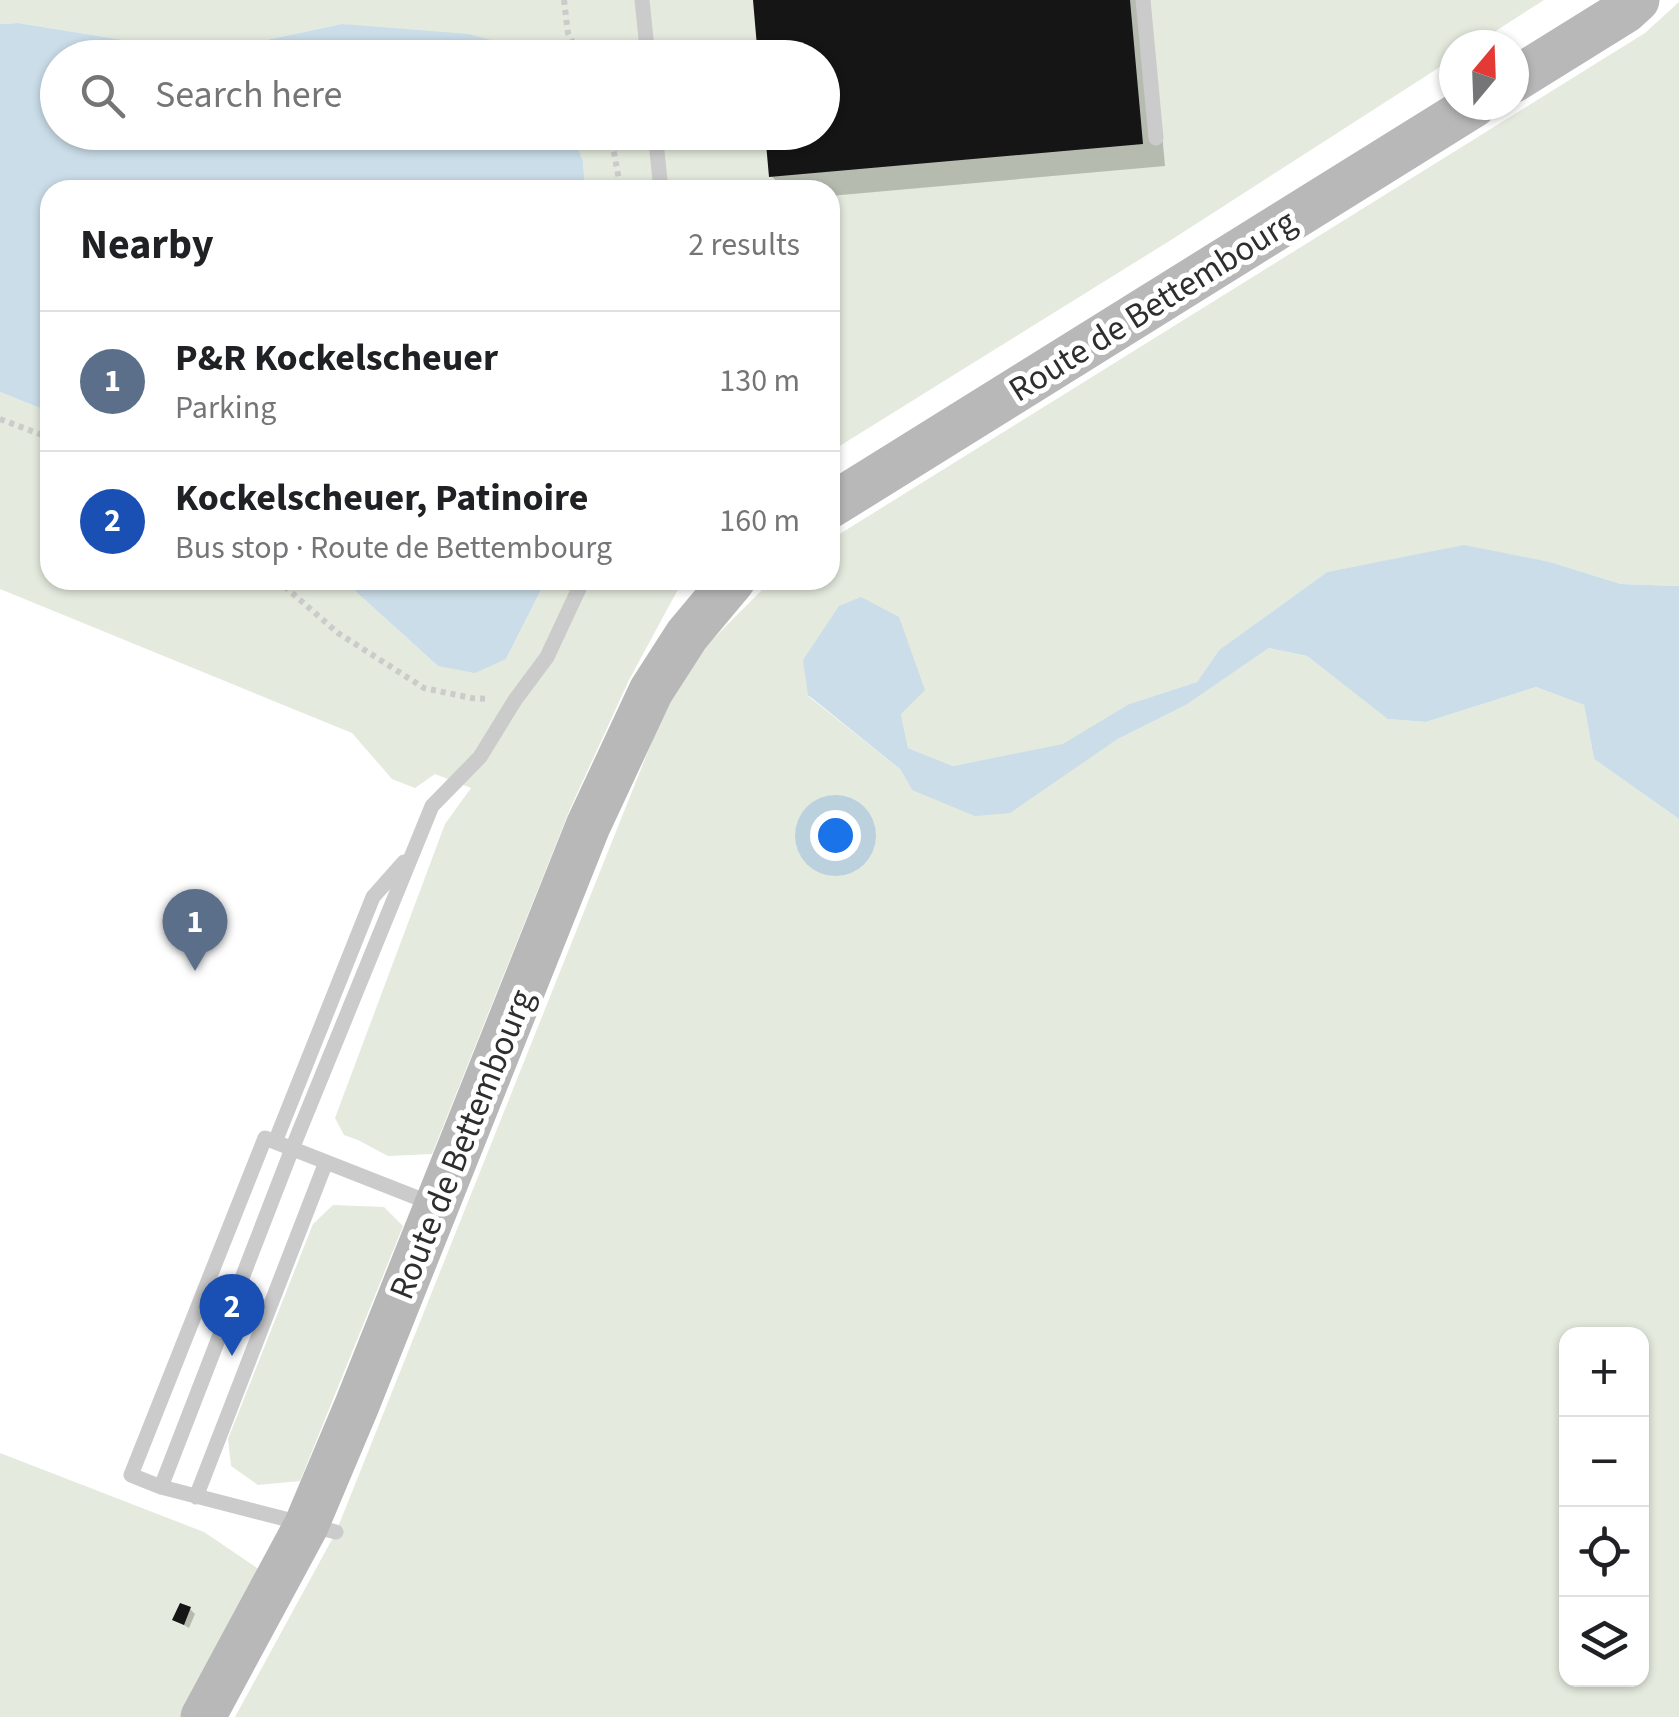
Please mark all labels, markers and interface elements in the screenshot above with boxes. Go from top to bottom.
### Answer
north arrow [1439,30,1529,120]
search box [40,40,840,150]
icon: search [75,68,130,123]
text: Search here [155,68,342,122]
street label: Route de Bettembourg [999,197,1306,415]
text: Nearby [80,215,214,275]
text: 2 results [688,222,800,268]
text: P&R Kockelscheuer [175,331,498,385]
text: 1 [104,358,121,404]
text: 130 m [719,358,800,404]
text: Parking [175,385,276,431]
text: Kockelscheuer, Patinoire [175,471,588,525]
text: 2 [104,498,121,544]
text: 160 m [719,498,800,544]
text: Bus stop · Route de Bettembourg [175,525,612,571]
your location [810,810,861,861]
pin: 1 [162,888,228,971]
street label: Route de Bettembourg [377,982,547,1307]
pin: 2 [200,1274,264,1356]
map controls [1559,1327,1649,1687]
button: + [1559,1327,1649,1417]
button: − [1559,1417,1649,1507]
button: locate [1559,1507,1649,1597]
button: layers [1559,1597,1649,1687]

